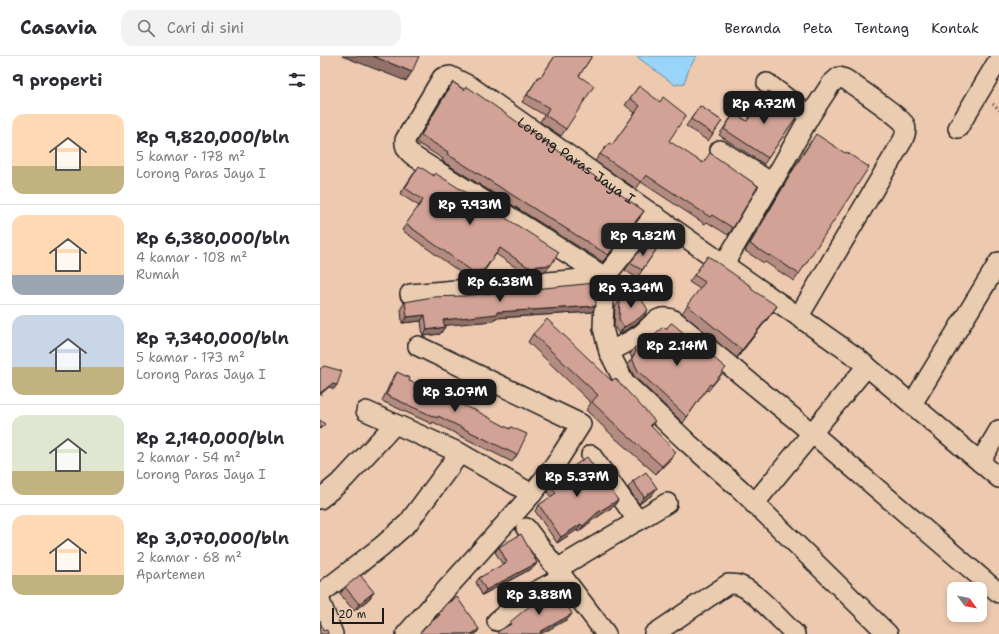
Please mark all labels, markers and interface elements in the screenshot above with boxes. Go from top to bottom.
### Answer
search box [121,10,401,46]
text: Casavia [20,15,97,40]
icon: search [135,17,157,39]
text: Cari di sini [167,18,244,38]
text: Beranda [724,19,781,37]
text: Peta [803,19,833,37]
text: Tentang [855,19,909,37]
text: Kontak [931,19,979,37]
text: 9 properti [12,69,102,91]
icon: filters [286,69,308,91]
pin: Rp 4.72M [723,91,805,125]
text: Rp 4.72M [732,95,796,112]
street label: Lorong Paras Jaya I [514,113,639,208]
text: Rp 9,820,000/bln [136,126,289,148]
icon: home [44,130,92,178]
text: 5 kamar · 178 m² [136,148,245,165]
text: Lorong Paras Jaya I [136,165,266,182]
pin: Rp 7.93M [429,192,511,226]
text: Rp 7.93M [438,196,502,213]
pin: Rp 9.82M [602,223,684,257]
text: Rp 6,380,000/bln [136,227,290,249]
text: Rp 9.82M [610,227,676,244]
icon: home [44,231,92,279]
text: 4 kamar · 108 m² [136,249,247,266]
text: Rumah [136,266,180,283]
pin: Rp 6.38M [459,269,541,303]
text: Rp 6.38M [467,273,533,290]
pin: Rp 7.34M [590,275,672,309]
text: Rp 7.34M [599,279,663,296]
text: Rp 7,340,000/bln [136,327,289,349]
icon: home [44,331,92,379]
pin: Rp 2.14M [636,333,718,367]
text: Rp 2.14M [646,337,708,354]
text: 5 kamar · 173 m² [136,349,245,366]
text: Lorong Paras Jaya I [136,366,266,383]
pin: Rp 3.07M [414,379,496,413]
text: Rp 3.07M [422,383,488,400]
text: Rp 2,140,000/bln [136,427,284,449]
icon: home [44,431,92,479]
text: 2 kamar · 54 m² [136,449,241,466]
pin: Rp 5.37M [536,464,618,498]
text: Lorong Paras Jaya I [136,466,266,483]
text: Rp 5.37M [545,468,609,485]
text: Rp 3,070,000/bln [136,527,289,549]
icon: home [44,531,92,579]
text: 2 kamar · 68 m² [136,549,242,566]
text: Apartemen [136,566,205,583]
pin: Rp 3.88M [498,582,580,616]
north arrow [947,582,987,622]
map controls [947,582,987,622]
text: Rp 3.88M [506,586,572,603]
scale bar [332,606,384,625]
text: 20 m [338,607,366,622]

